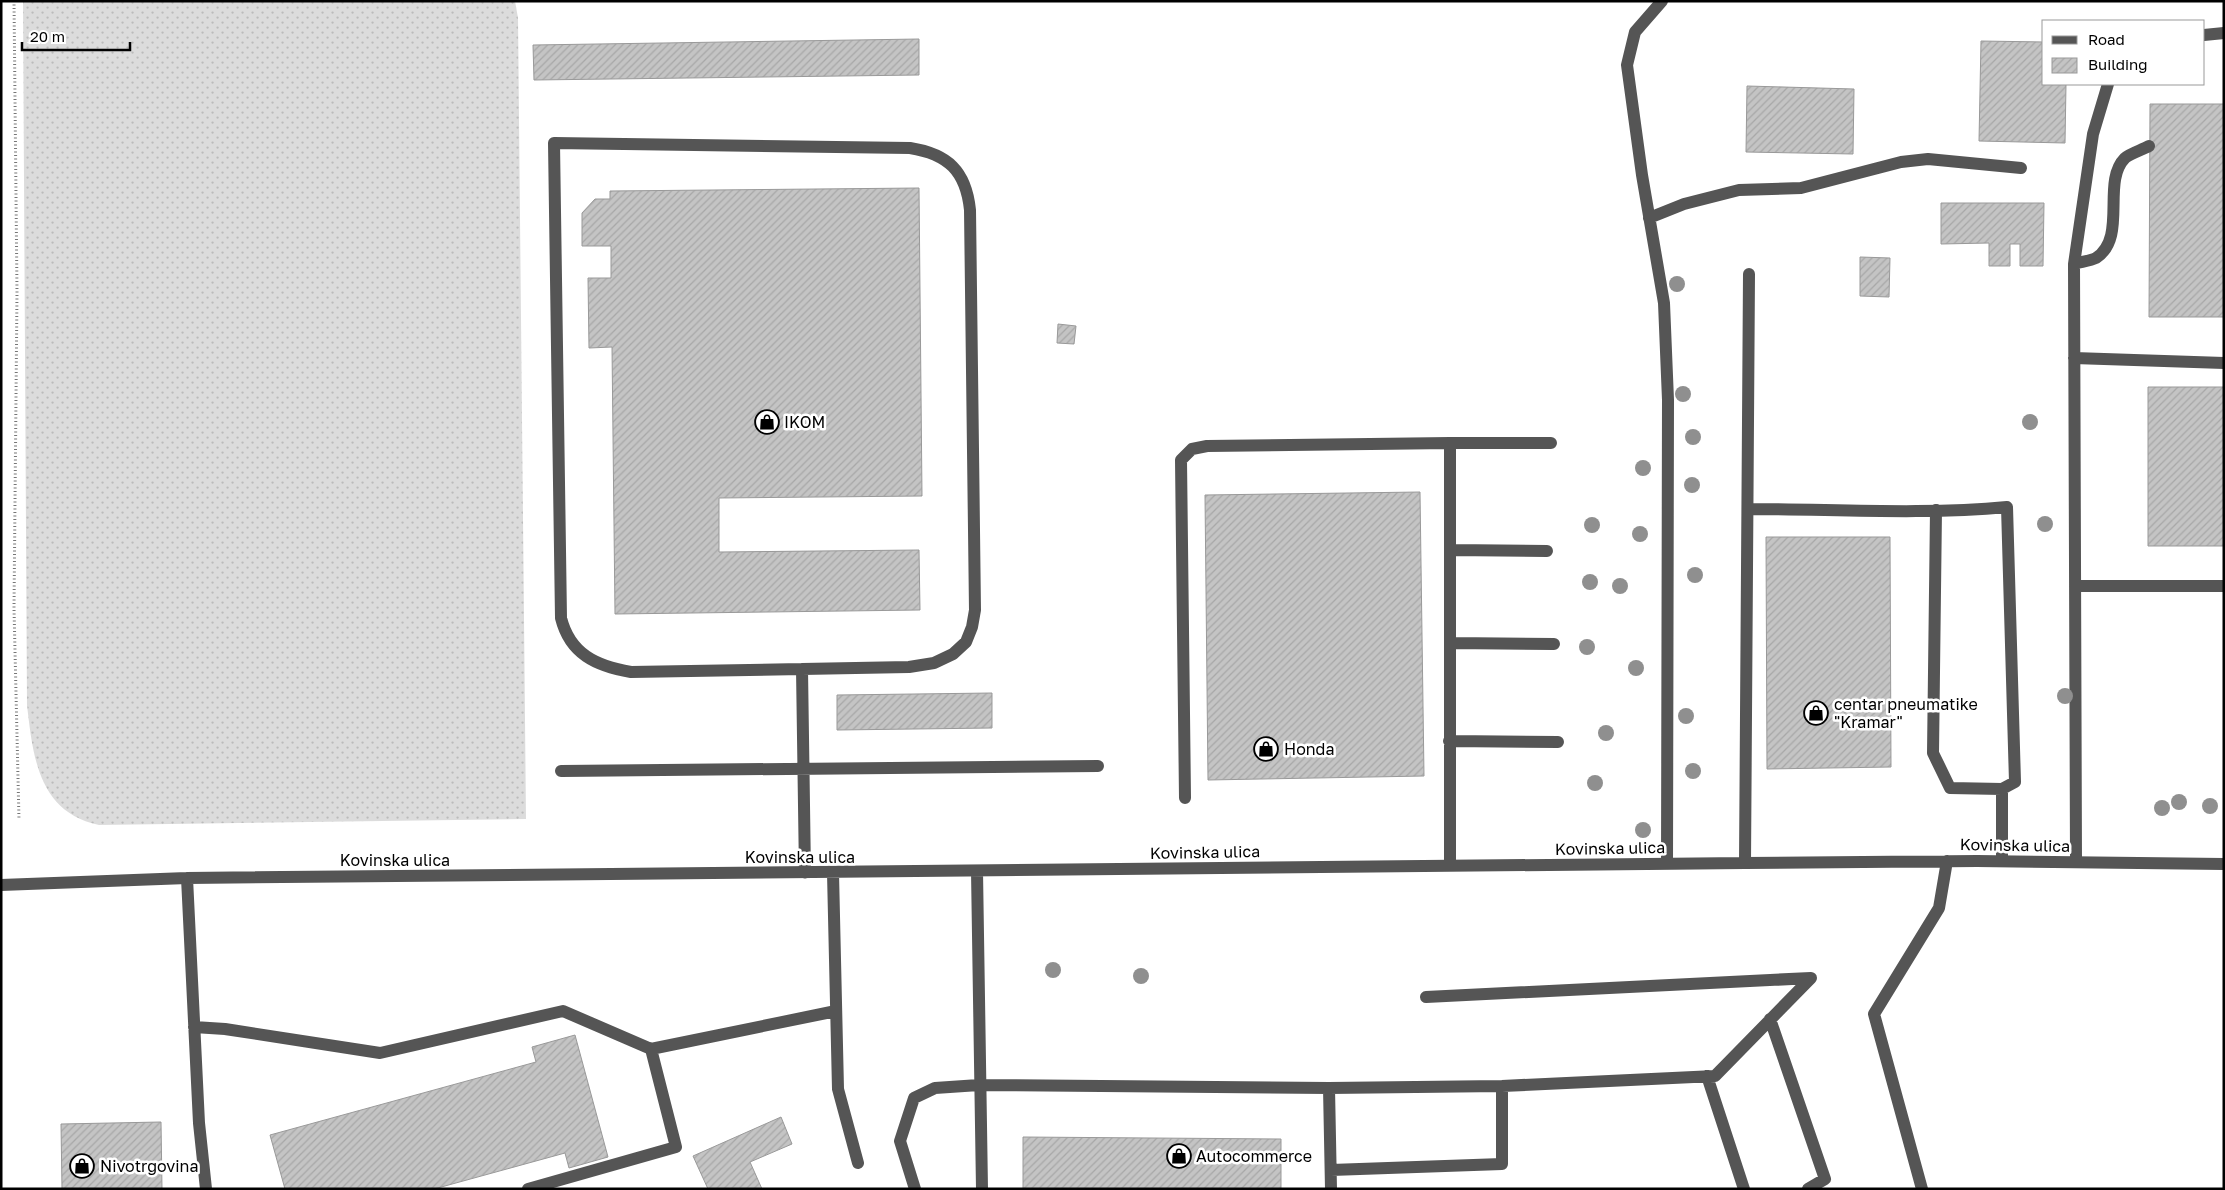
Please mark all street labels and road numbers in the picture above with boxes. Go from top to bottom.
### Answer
street label: Kovinska ulica [1960,834,2070,856]
street label: Kovinska ulica [1555,837,1665,859]
street label: Kovinska ulica [1150,841,1260,863]
street label: Kovinska ulica [745,847,855,867]
street label: Kovinska ulica [340,850,450,870]

